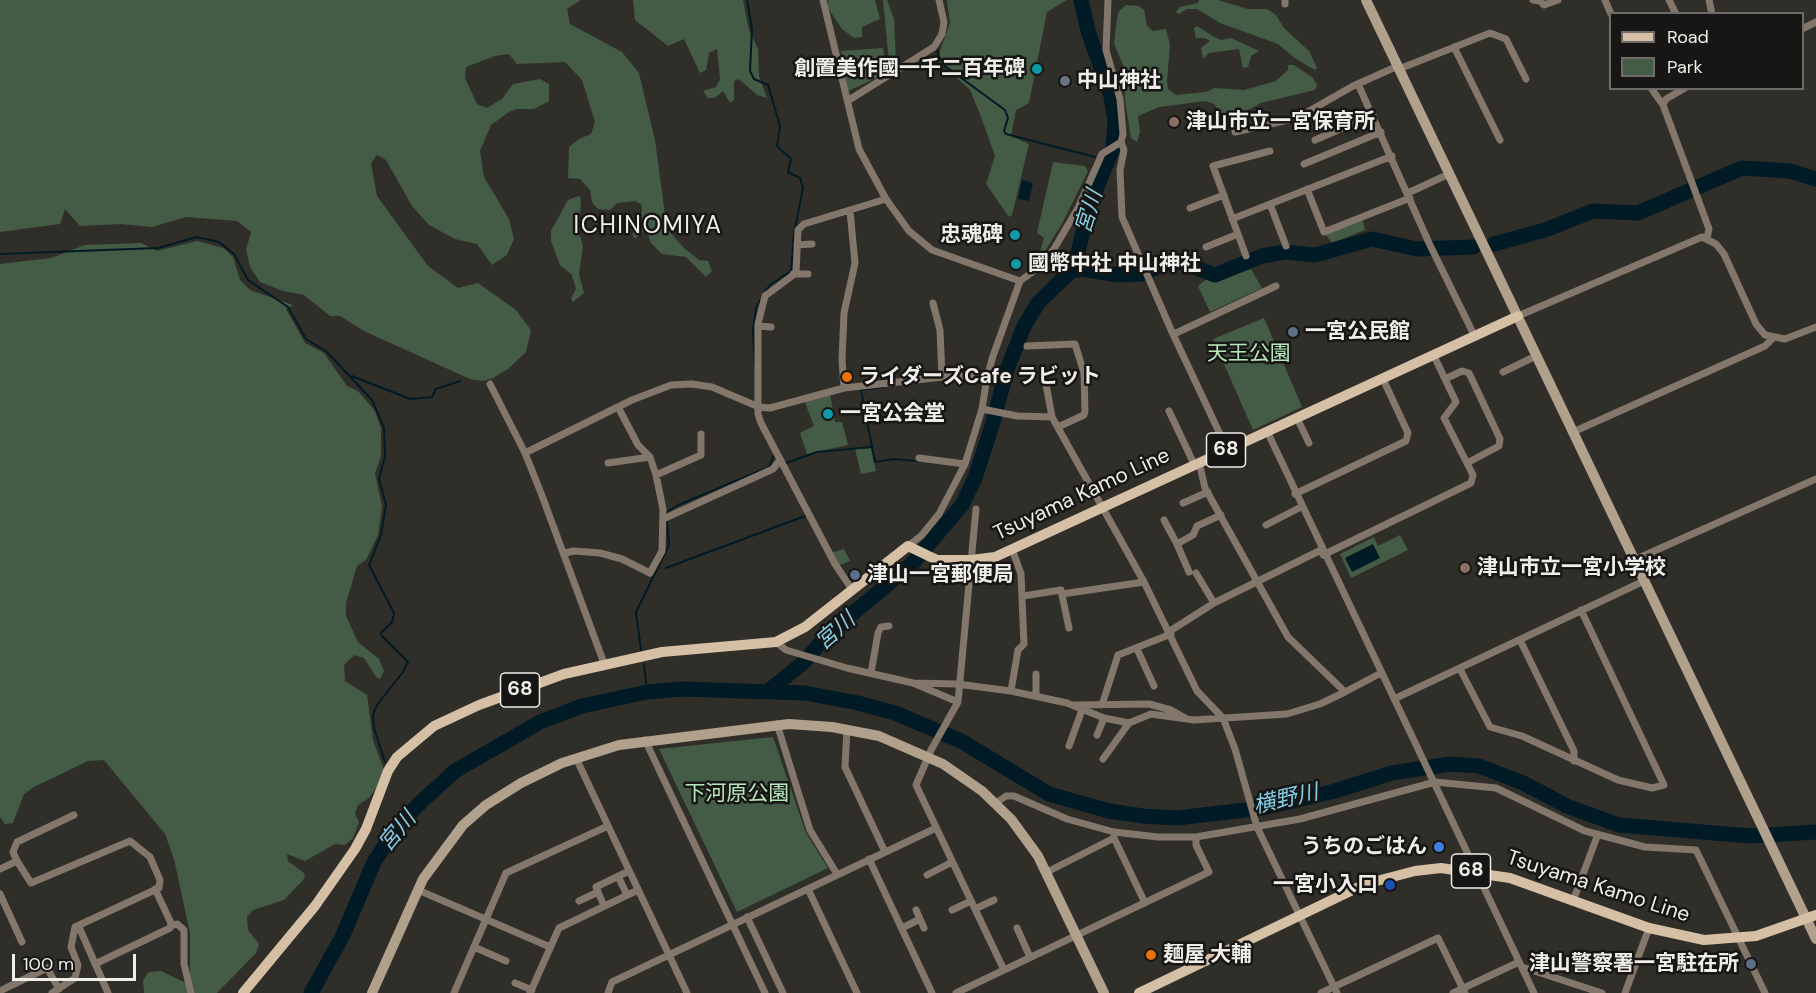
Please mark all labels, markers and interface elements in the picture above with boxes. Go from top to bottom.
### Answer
legend [1609,12,1804,90]
text: Road [1667,25,1709,49]
text: Park [1667,55,1703,79]
place label: 創置美作國一千二百年碑 [794,56,1025,82]
marker: 創置美作國一千二百年碑 [1030,62,1044,76]
place label: 中山神社 [1077,68,1161,94]
marker: 中山神社 [1058,74,1072,88]
place label: 津山市立一宮保育所 [1186,109,1375,135]
marker: 津山市立一宮保育所 [1167,115,1181,129]
water label: 宮川 [1071,187,1109,237]
district label: ICHINOMIYA [574,213,722,241]
place label: 忠魂碑 [940,222,1003,248]
marker: 忠魂碑 [1008,228,1022,242]
place label: 國幣中社 中山神社 [1028,251,1201,277]
marker: 國幣中社 中山神社 [1009,257,1023,271]
place label: 一宮公民館 [1305,319,1410,345]
marker: 一宮公民館 [1286,325,1300,339]
park label: 天王公園 [1207,341,1291,367]
place label: ライダーズCafe ラビット [859,364,1101,390]
marker: ライダーズCafe ラビット [840,370,854,384]
place label: 一宮公会堂 [840,401,945,427]
marker: 一宮公会堂 [821,407,835,421]
road number: 68 [1206,433,1246,467]
street label: Tsuyama Kamo Line [990,443,1174,547]
place label: 津山市立一宮小学校 [1477,555,1666,581]
marker: 津山市立一宮小学校 [1458,561,1472,575]
place label: 津山一宮郵便局 [867,562,1014,588]
marker: 津山一宮郵便局 [848,568,862,582]
water label: 宮川 [811,608,861,656]
road number: 68 [500,673,540,707]
water label: 横野川 [1251,780,1321,820]
park label: 下河原公園 [685,781,789,807]
water label: 宮川 [374,807,422,857]
place label: うちのごはん [1301,834,1427,860]
marker: うちのごはん [1432,840,1446,854]
street label: Tsuyama Kamo Line [1503,845,1693,929]
road number: 68 [1452,854,1490,888]
place label: 一宮小入口 [1273,872,1378,898]
marker: 一宮小入口 [1383,878,1397,892]
scale bar [15,942,140,980]
place label: 麺屋 大輔 [1163,942,1252,968]
marker: 麺屋 大輔 [1144,948,1158,962]
place label: 津山警察署一宮駐在所 [1529,951,1739,977]
text: 100 m [23,952,74,976]
marker: 津山警察署一宮駐在所 [1744,957,1758,971]

